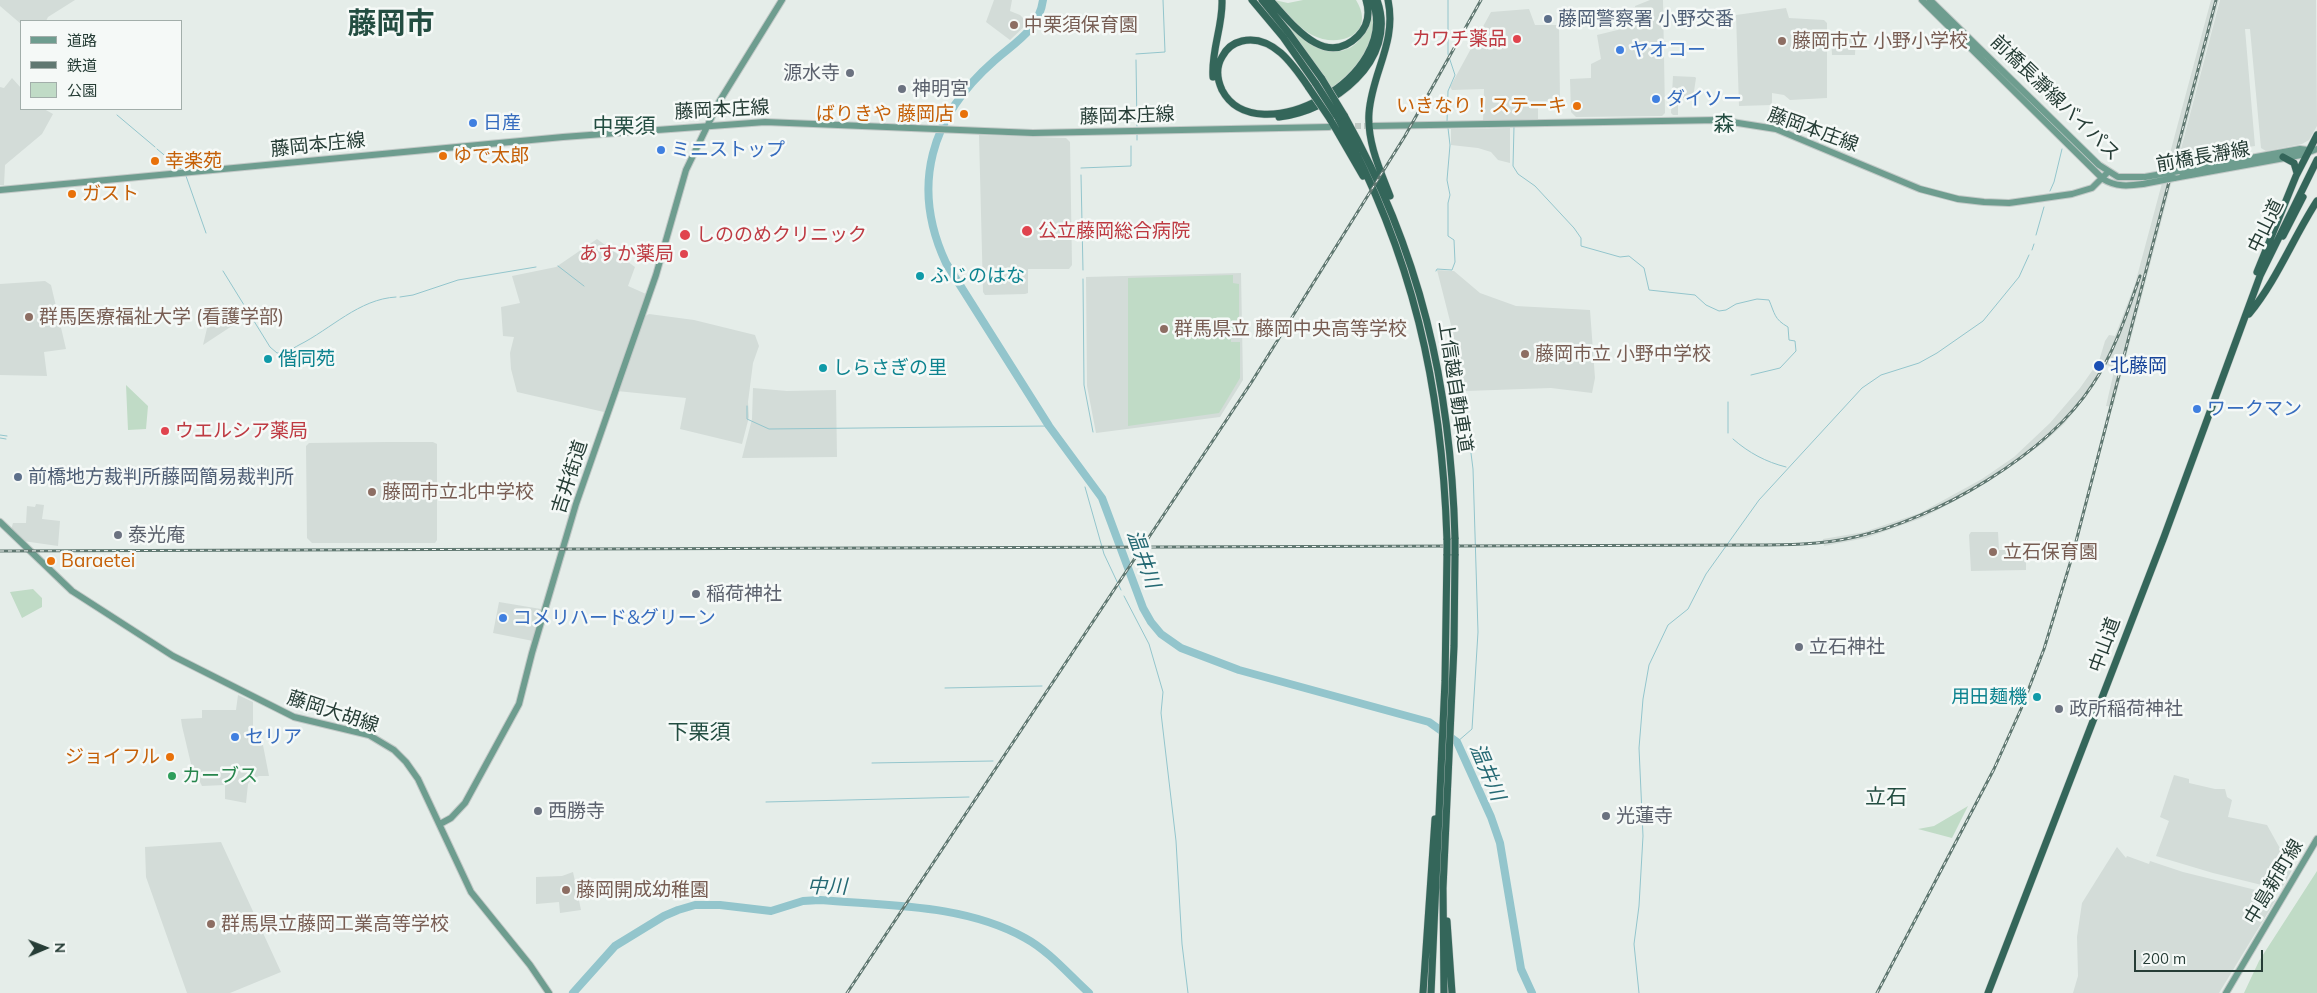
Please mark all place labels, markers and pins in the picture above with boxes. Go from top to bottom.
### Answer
place label: 藤岡警察署 小野交番 [1558,8,1734,30]
marker: 藤岡警察署 小野交番 [1542,13,1554,25]
place label: 中栗須保育園 [1024,14,1138,36]
marker: 中栗須保育園 [1008,19,1020,31]
place label: カワチ薬品 [1412,28,1507,50]
place label: 藤岡市立 小野小学校 [1792,30,1968,52]
marker: カワチ薬品 [1511,33,1523,45]
marker: 藤岡市立 小野小学校 [1776,35,1788,47]
place label: ヤオコー [1630,39,1706,61]
marker: ヤオコー [1614,44,1626,56]
place label: 源水寺 [783,62,840,84]
marker: 源水寺 [844,67,856,79]
place label: 神明宮 [912,78,969,100]
marker: 神明宮 [896,83,908,95]
place label: ダイソー [1666,88,1742,110]
marker: ダイソー [1650,93,1662,105]
place label: いきなり！ステーキ [1396,95,1567,117]
marker: いきなり！ステーキ [1571,100,1583,112]
place label: ばりきや 藤岡店 [816,103,954,125]
marker: ばりきや 藤岡店 [958,108,970,120]
place label: 日産 [483,112,521,134]
marker: 日産 [467,117,479,129]
place label: ミニストップ [671,139,785,161]
marker: ミニストップ [655,144,667,156]
place label: ゆで太郎 [453,145,529,167]
place label: 幸楽苑 [165,150,222,172]
marker: ゆで太郎 [437,150,449,162]
marker: 幸楽苑 [149,155,161,167]
place label: ガスト [82,183,139,205]
marker: ガスト [66,188,78,200]
place label: 公立藤岡総合病院 [1038,220,1190,242]
place label: しののめクリニック [696,224,867,246]
marker: 公立藤岡総合病院 [1020,224,1034,238]
marker: しののめクリニック [678,228,692,242]
place label: あすか薬局 [579,243,674,265]
marker: あすか薬局 [678,248,690,260]
place label: ふじのはな [930,265,1025,287]
marker: ふじのはな [914,270,926,282]
place label: 群馬医療福祉大学 (看護学部) [39,306,284,328]
marker: 群馬医療福祉大学 (看護学部) [23,311,35,323]
place label: 群馬県立 藤岡中央高等学校 [1174,318,1407,340]
marker: 群馬県立 藤岡中央高等学校 [1158,323,1170,335]
place label: 藤岡市立 小野中学校 [1535,343,1711,365]
place label: 偕同苑 [278,348,335,370]
marker: 藤岡市立 小野中学校 [1519,348,1531,360]
marker: 偕同苑 [262,353,274,365]
place label: 北藤岡 [2110,355,2167,377]
place label: しらさぎの里 [833,357,947,379]
marker: 北藤岡 [2092,359,2106,373]
marker: しらさぎの里 [817,362,829,374]
place label: ワークマン [2207,398,2302,420]
marker: ワークマン [2191,403,2203,415]
place label: ウエルシア薬局 [175,420,308,442]
marker: ウエルシア薬局 [159,425,171,437]
place label: 前橋地方裁判所藤岡簡易裁判所 [28,466,294,488]
marker: 前橋地方裁判所藤岡簡易裁判所 [12,471,24,483]
place label: 藤岡市立北中学校 [382,481,534,503]
marker: 藤岡市立北中学校 [366,486,378,498]
place label: 泰光庵 [128,524,185,546]
marker: 泰光庵 [112,529,124,541]
place label: 立石保育園 [2003,541,2098,563]
marker: 立石保育園 [1987,546,1999,558]
place label: Baraetei [61,550,135,572]
marker: Baraetei [45,555,57,567]
place label: 稲荷神社 [706,583,782,605]
marker: 稲荷神社 [690,588,702,600]
place label: コメリハード&グリーン [513,607,716,629]
marker: コメリハード&グリーン [497,612,509,624]
place label: 立石神社 [1809,636,1885,658]
marker: 立石神社 [1793,641,1805,653]
place label: 用田麺機 [1951,686,2027,708]
marker: 用田麺機 [2031,691,2043,703]
place label: 政所稲荷神社 [2069,698,2183,720]
marker: 政所稲荷神社 [2053,703,2065,715]
place label: セリア [245,726,302,748]
marker: セリア [229,731,241,743]
place label: ジョイフル [65,746,160,768]
marker: ジョイフル [164,751,176,763]
place label: カーブス [182,765,258,787]
marker: カーブス [166,770,178,782]
place label: 西勝寺 [548,800,605,822]
marker: 西勝寺 [532,805,544,817]
place label: 光蓮寺 [1616,805,1673,827]
marker: 光蓮寺 [1600,810,1612,822]
place label: 藤岡開成幼稚園 [576,879,709,901]
marker: 藤岡開成幼稚園 [560,884,572,896]
place label: 群馬県立藤岡工業高等学校 [221,913,449,935]
marker: 群馬県立藤岡工業高等学校 [205,918,217,930]

